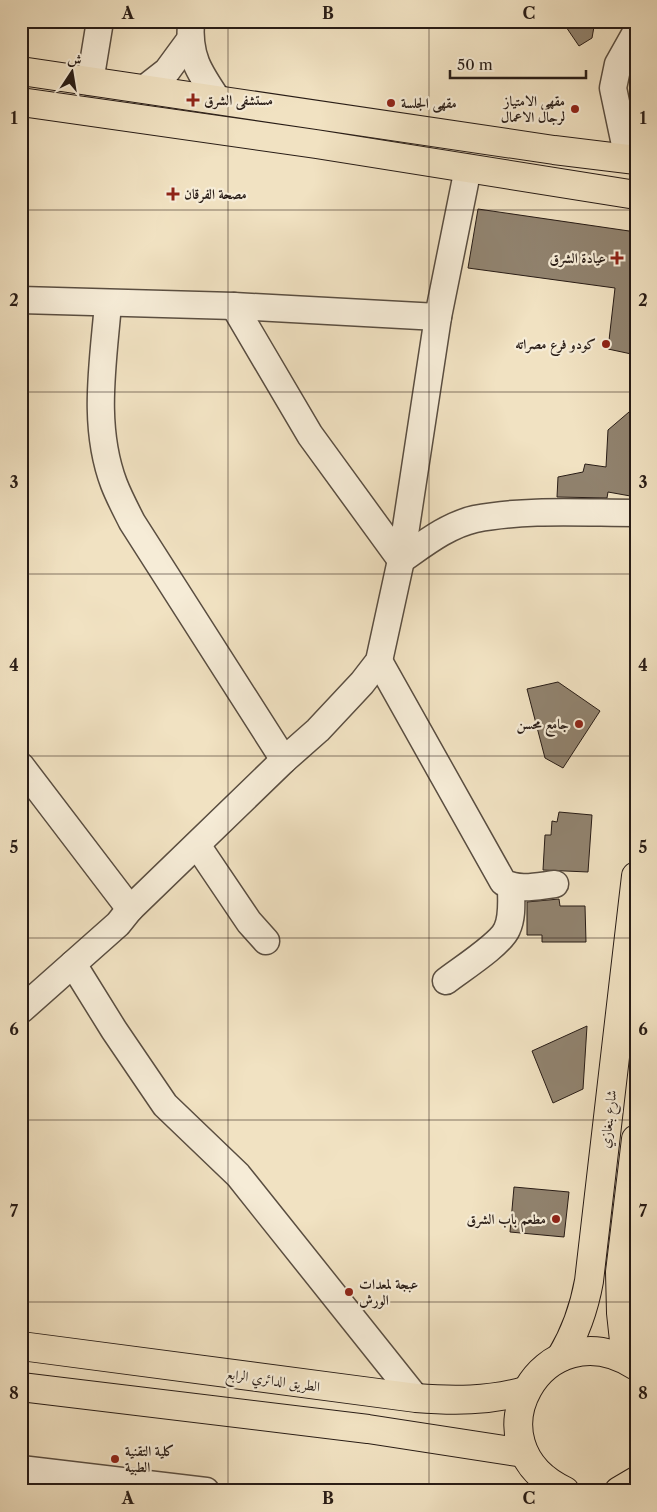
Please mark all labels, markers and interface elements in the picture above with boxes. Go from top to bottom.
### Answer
text: A [121,3,135,23]
text: B [322,3,334,23]
text: C [523,3,535,23]
north arrow [48,48,98,98]
scale bar [450,48,586,80]
text: ش [66,49,83,70]
text: 50 m [457,55,493,74]
place label: مستشفى الشرق [204,91,273,111]
place label: مقهى الامتياز لرجال الاعمال [501,92,565,126]
marker: مستشفى الشرق [186,93,200,107]
place label: مقهى الجلسة [401,94,457,113]
marker: مقهى الجلسة [385,97,397,109]
marker: مقهى الامتياز لرجال الاعمال [569,103,581,115]
text: 1 [10,108,18,128]
text: 1 [639,108,647,128]
place label: مصحة الفرقان [184,185,247,204]
marker: مصحة الفرقان [166,187,180,201]
place label: عيادة الشرق [550,249,606,268]
marker: عيادة الشرق [610,251,624,265]
text: 2 [9,290,19,310]
text: 2 [638,290,648,310]
place label: كودو فرع مصراته [515,335,596,356]
marker: كودو فرع مصراته [600,338,612,350]
text: 3 [9,472,19,492]
text: 3 [638,472,648,492]
text: 4 [9,655,19,675]
text: 4 [638,655,648,675]
place label: جامع محسن [516,715,570,737]
marker: جامع محسن [573,718,585,730]
text: 5 [10,837,19,857]
text: 5 [639,837,648,857]
text: 6 [9,1019,19,1039]
text: 6 [638,1019,648,1039]
street label: شارع بنغازي [596,1089,623,1149]
text: 7 [10,1201,19,1221]
text: 7 [639,1201,648,1221]
place label: مطعم باب الشرق [466,1210,546,1232]
marker: مطعم باب الشرق [550,1213,562,1225]
place label: عبجة لمعدات الورش [359,1275,418,1309]
marker: عبجة لمعدات الورش [343,1286,355,1298]
street label: الطريق الدائري الرابع [224,1364,321,1400]
text: 8 [9,1383,19,1403]
text: 8 [638,1383,648,1403]
place label: كلية التقنية الطبية [125,1442,174,1476]
marker: كلية التقنية الطبية [109,1453,121,1465]
text: A [121,1488,135,1508]
text: B [322,1488,334,1508]
text: C [523,1488,535,1508]

